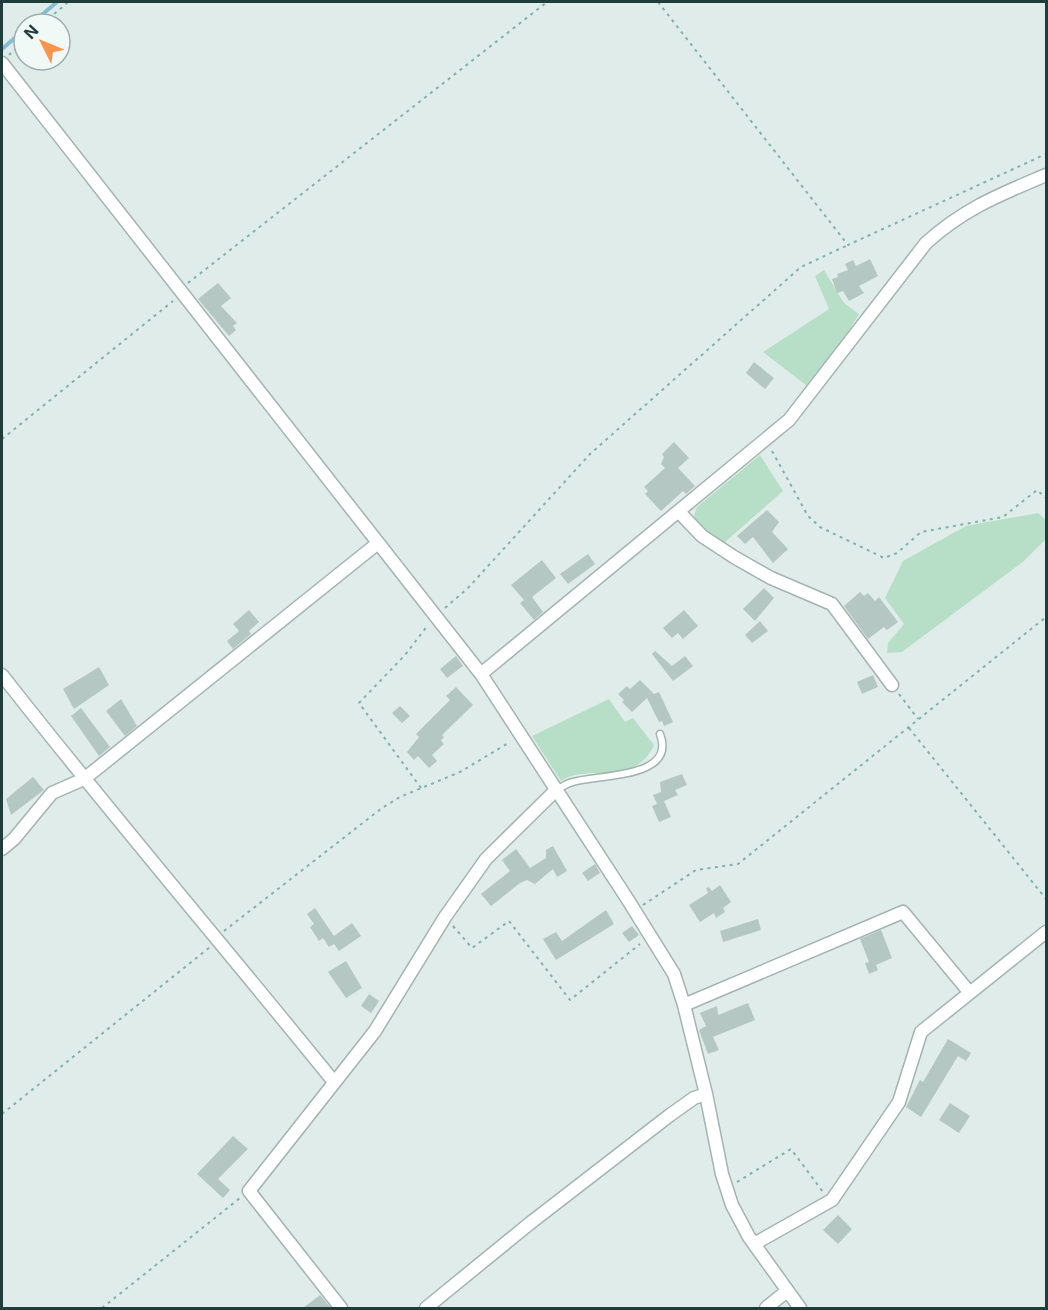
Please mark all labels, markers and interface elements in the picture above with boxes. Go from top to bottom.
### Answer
north arrow [12,12,72,72]
text: N [20,20,43,43]

